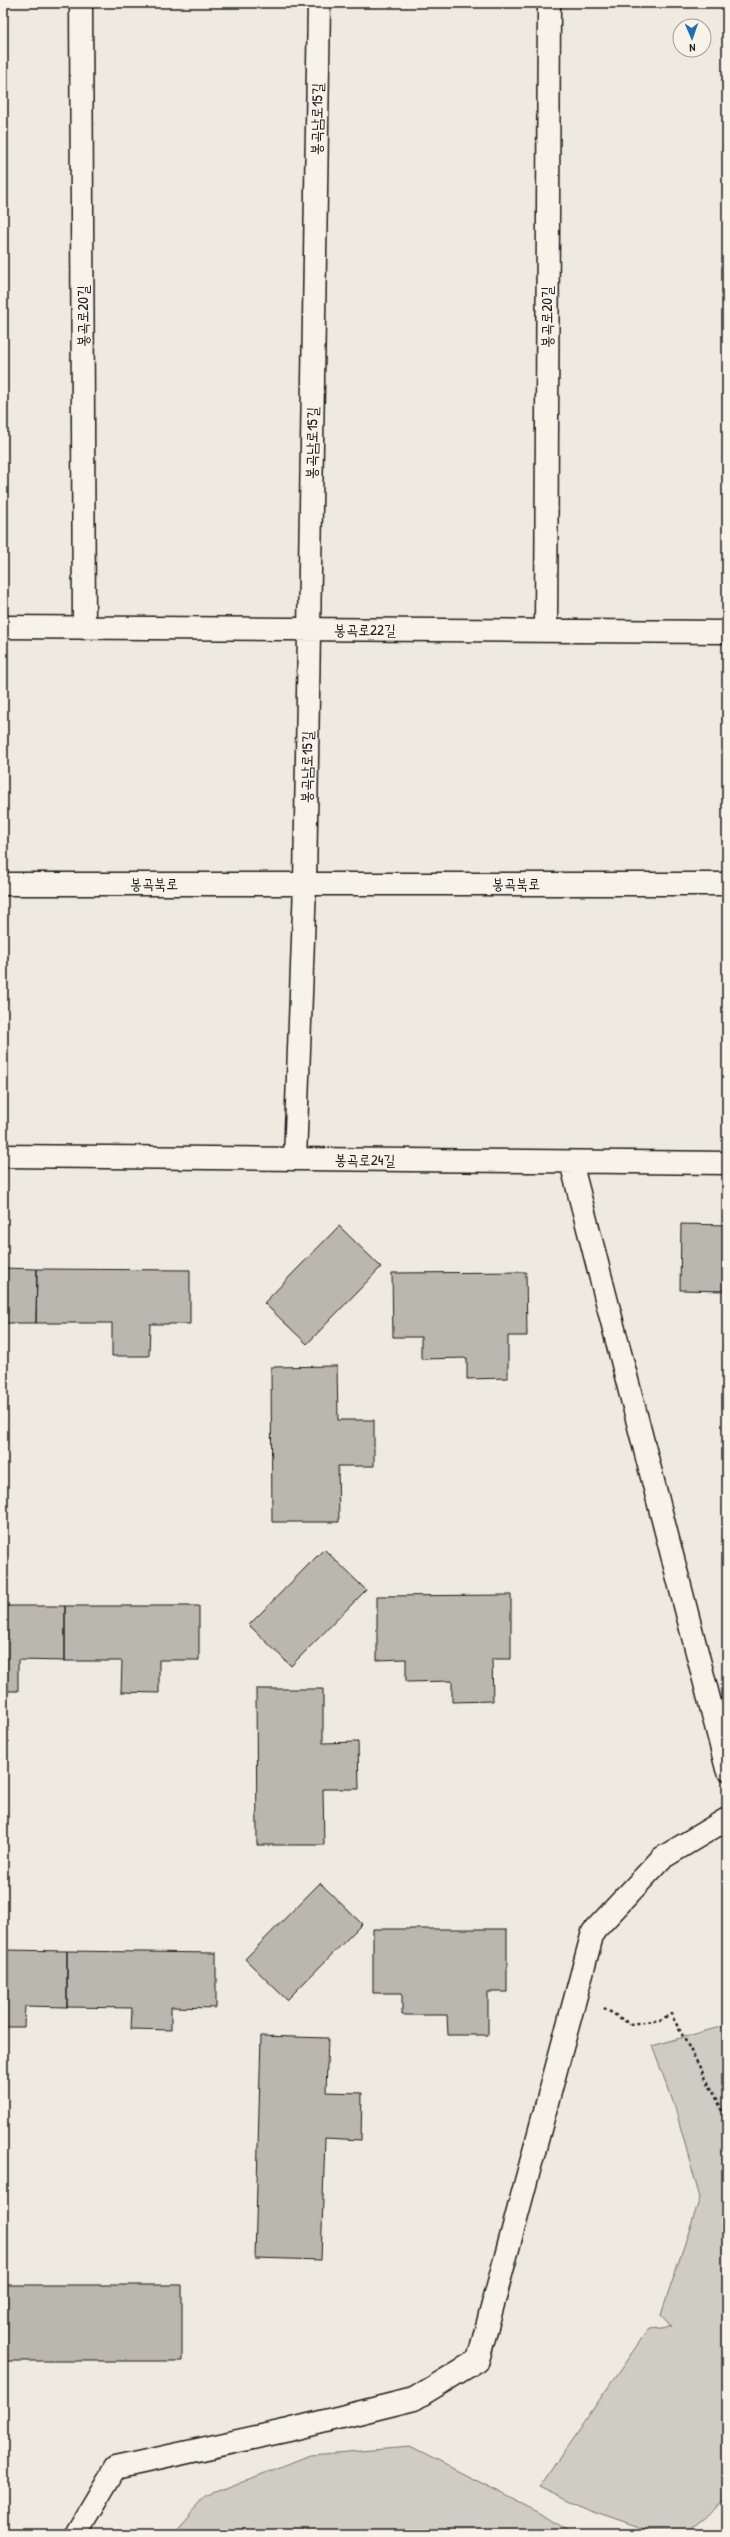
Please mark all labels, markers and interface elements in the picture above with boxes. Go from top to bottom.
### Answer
north arrow [672,18,712,58]
text: N [689,41,696,55]
street label: 봉곡남로15길 [305,83,328,155]
street label: 봉곡로20길 [72,285,93,347]
street label: 봉곡로20길 [536,286,557,348]
street label: 봉곡남로15길 [300,407,323,479]
street label: 봉곡로22길 [334,619,396,640]
street label: 봉곡남로15길 [295,731,318,803]
street label: 봉곡북로 [130,873,178,894]
street label: 봉곡북로 [492,873,540,894]
street label: 봉곡로24길 [334,1148,396,1171]

